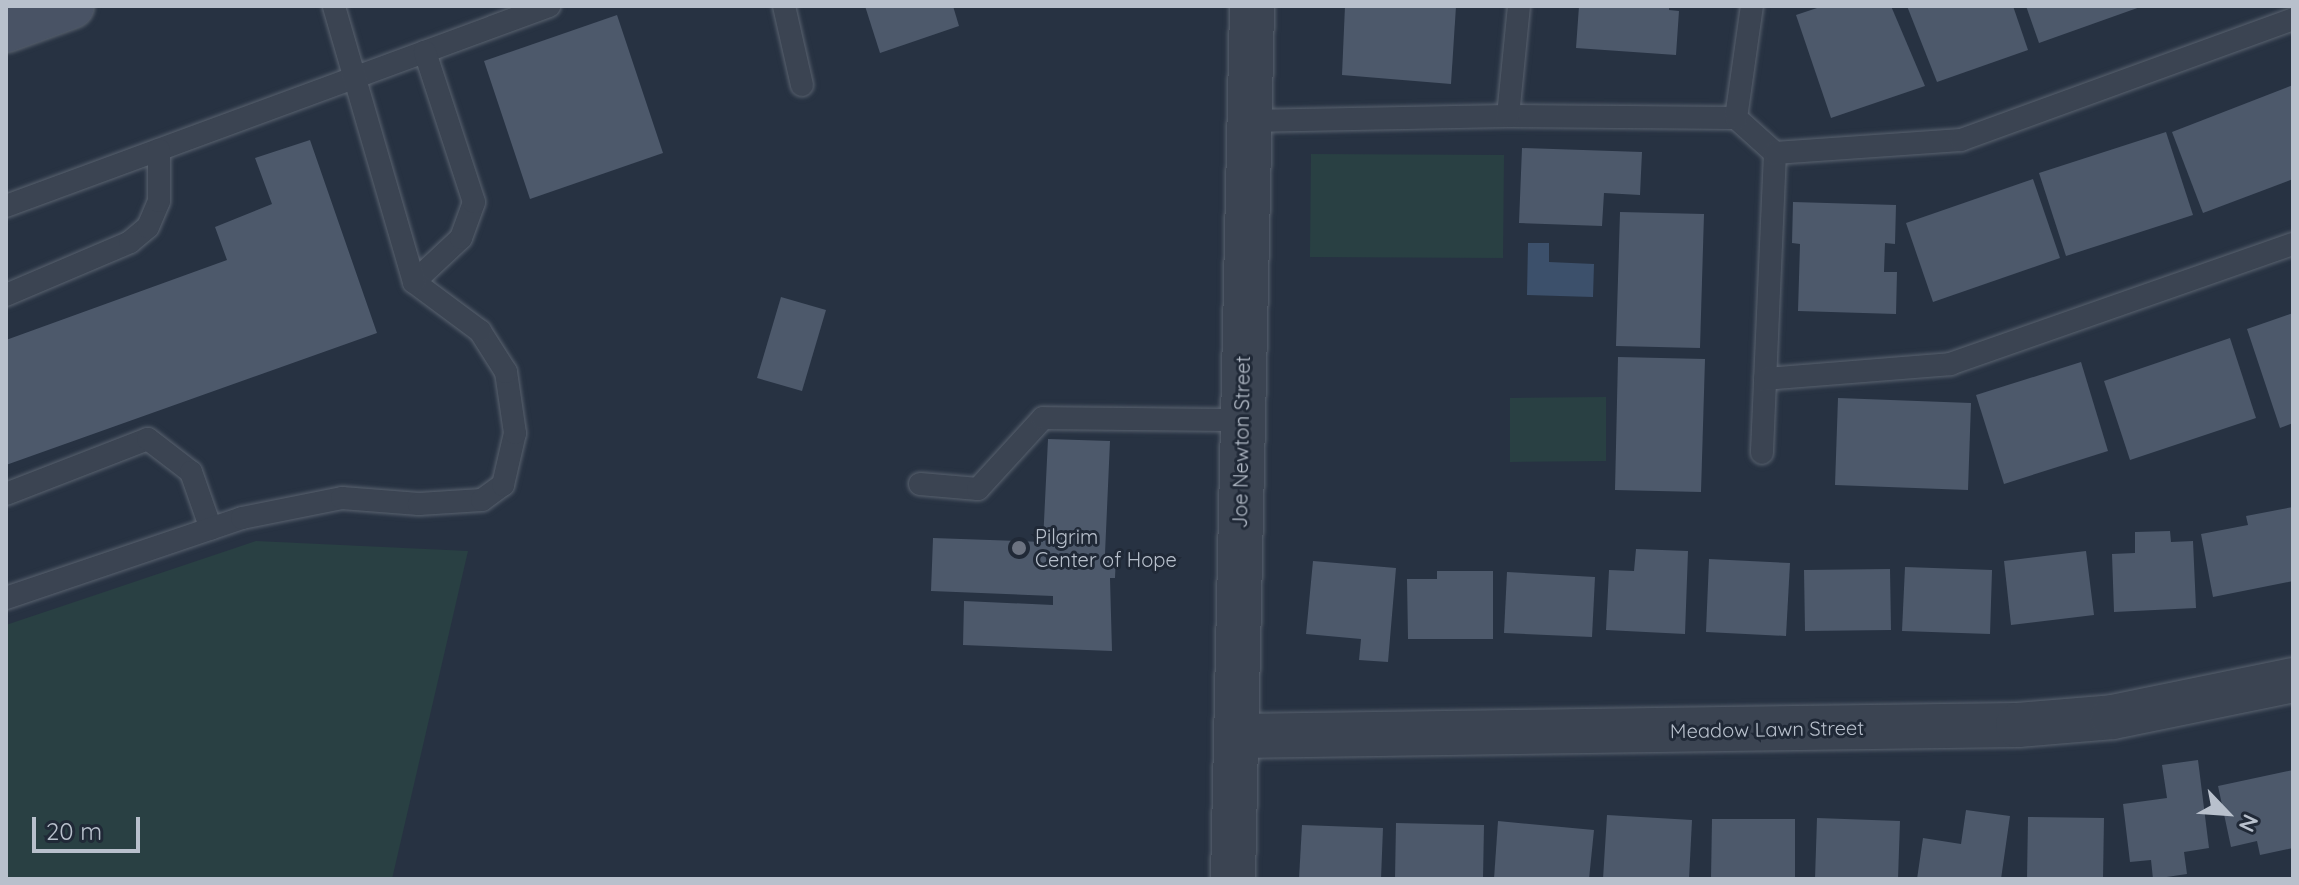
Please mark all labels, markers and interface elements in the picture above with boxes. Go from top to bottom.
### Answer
street label: Joe Newton Street [1227,355,1255,529]
place label: Pilgrim Center of Hope [1035,524,1177,571]
marker: Pilgrim Center of Hope [1010,539,1028,557]
street label: Meadow Lawn Street [1670,715,1864,743]
north arrow [2187,773,2267,853]
scale bar [36,801,144,851]
text: N [2233,810,2265,836]
text: 20 m [46,816,102,846]

